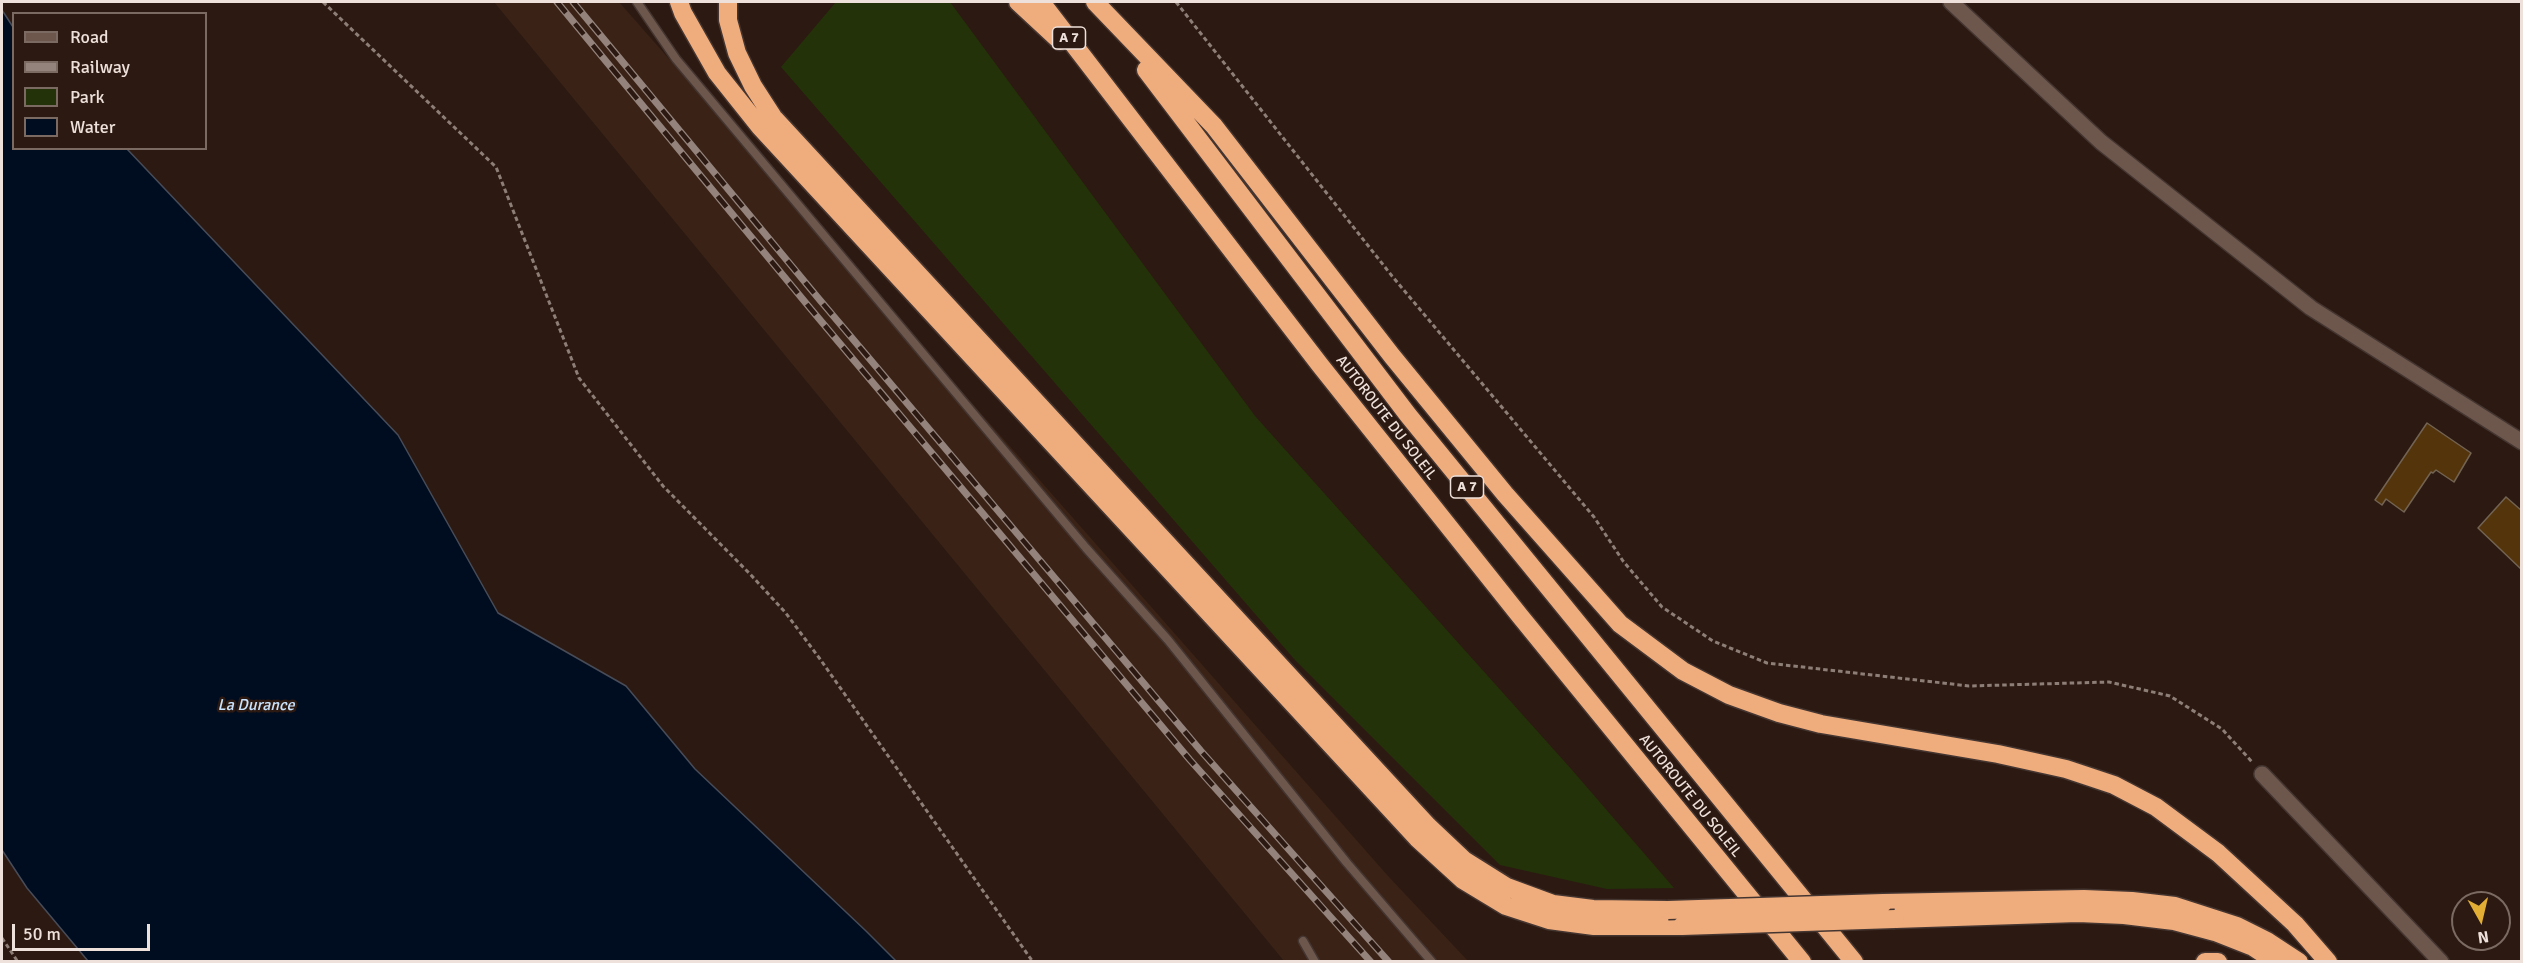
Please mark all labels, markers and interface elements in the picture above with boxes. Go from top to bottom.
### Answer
legend [12,12,207,150]
text: Road [70,26,109,48]
road number: A 7 [1052,27,1086,49]
text: Railway [70,56,130,78]
text: Park [70,86,105,108]
text: Water [70,116,115,138]
street label: AUTOROUTE DU SOLEIL [1332,352,1440,484]
road number: A 7 [1450,476,1484,498]
water label: La Durance [217,696,295,716]
street label: AUTOROUTE DU SOLEIL [1635,731,1745,861]
north arrow [2451,891,2511,951]
scale bar [15,912,153,950]
text: 50 m [23,923,61,945]
text: N [2476,926,2490,948]

